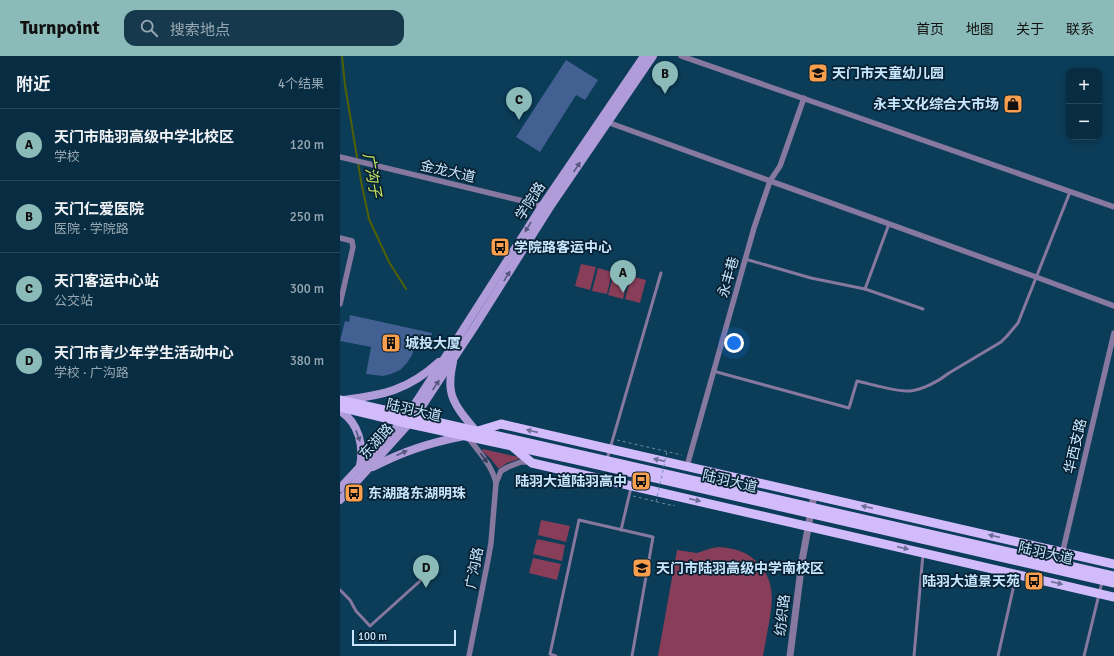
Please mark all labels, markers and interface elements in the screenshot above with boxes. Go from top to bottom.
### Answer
search box [124,10,404,46]
text: Turnpoint [20,16,100,40]
icon: search [138,17,160,39]
text: 搜索地点 [170,21,230,39]
text: 首页 [916,21,944,38]
text: 地图 [966,21,994,38]
text: 关于 [1016,21,1044,38]
text: 联系 [1066,21,1094,38]
pin: B [652,61,678,94]
school or university icon: 天门市天童幼儿园 [807,62,829,84]
place label: 天门市天童幼儿园 [832,65,944,82]
map controls [1066,68,1102,140]
button: + [1066,68,1102,104]
text: 附近 [16,74,50,95]
text: 4个结果 [278,76,324,92]
pin: C [506,87,532,120]
shop icon: 永丰文化综合大市场 [1002,93,1024,115]
place label: 永丰文化综合大市场 [873,96,999,113]
button: − [1066,104,1102,140]
text: 天门市陆羽高级中学北校区 [54,128,234,146]
text: A [25,137,33,153]
text: 120 m [290,137,324,153]
text: 学校 [54,149,80,165]
water label: 广沟子 [359,151,385,200]
street label: 金龙大道 [419,157,477,186]
one-way arrow [573,161,581,172]
street label: 学院路 [512,179,549,224]
text: 天门仁爱医院 [54,200,144,218]
text: B [25,209,33,225]
text: 250 m [290,209,324,225]
text: 医院 · 学院路 [54,221,129,237]
one-way arrow [524,222,532,232]
bus stop icon: 学院路客运中心 [489,236,511,258]
place label: 学院路客运中心 [514,239,612,256]
street label: 永丰巷 [715,255,742,300]
pin: A [610,260,636,293]
one-way arrow [503,271,511,281]
text: 天门客运中心站 [54,272,159,290]
text: C [25,281,33,297]
text: 300 m [290,281,324,297]
text: 公交站 [54,293,93,309]
building icon: 城投大厦 [380,332,402,354]
your location [724,333,744,353]
place label: 城投大厦 [405,335,461,352]
text: 天门市青少年学生活动中心 [54,344,234,362]
text: D [25,353,33,369]
text: 380 m [290,353,324,369]
text: 学校 · 广沟路 [54,365,129,381]
one-way arrow [432,380,440,390]
street label: 陆羽大道 [385,396,443,425]
street label: 华西支路 [1061,417,1090,475]
street label: 东湖路 [356,420,397,463]
one-way arrow [526,427,538,433]
one-way arrow [356,430,362,442]
one-way arrow [396,450,408,457]
one-way arrow [479,453,487,463]
one-way arrow [653,456,665,462]
street label: 陆羽大道 [701,467,759,496]
bus stop icon: 陆羽大道陆羽高中 [630,470,652,492]
place label: 陆羽大道陆羽高中 [515,473,627,490]
bus stop icon: 东湖路东湖明珠 [343,482,365,504]
place label: 东湖路东湖明珠 [368,485,466,502]
one-way arrow [689,497,701,503]
one-way arrow [861,504,874,510]
one-way arrow [988,533,1000,539]
street label: 陆羽大道 [1017,539,1075,568]
one-way arrow [898,545,910,551]
street label: 广沟路 [462,546,487,590]
pin: D [413,555,439,588]
school or university icon: 天门市陆羽高级中学南校区 [631,557,653,579]
place label: 天门市陆羽高级中学南校区 [656,560,824,577]
bus stop icon: 陆羽大道景天苑 [1023,570,1045,592]
place label: 陆羽大道景天苑 [922,573,1020,590]
one-way arrow [1051,581,1063,587]
street label: 纺织路 [772,593,793,637]
scale bar [352,628,456,647]
text: 100 m [358,630,387,643]

